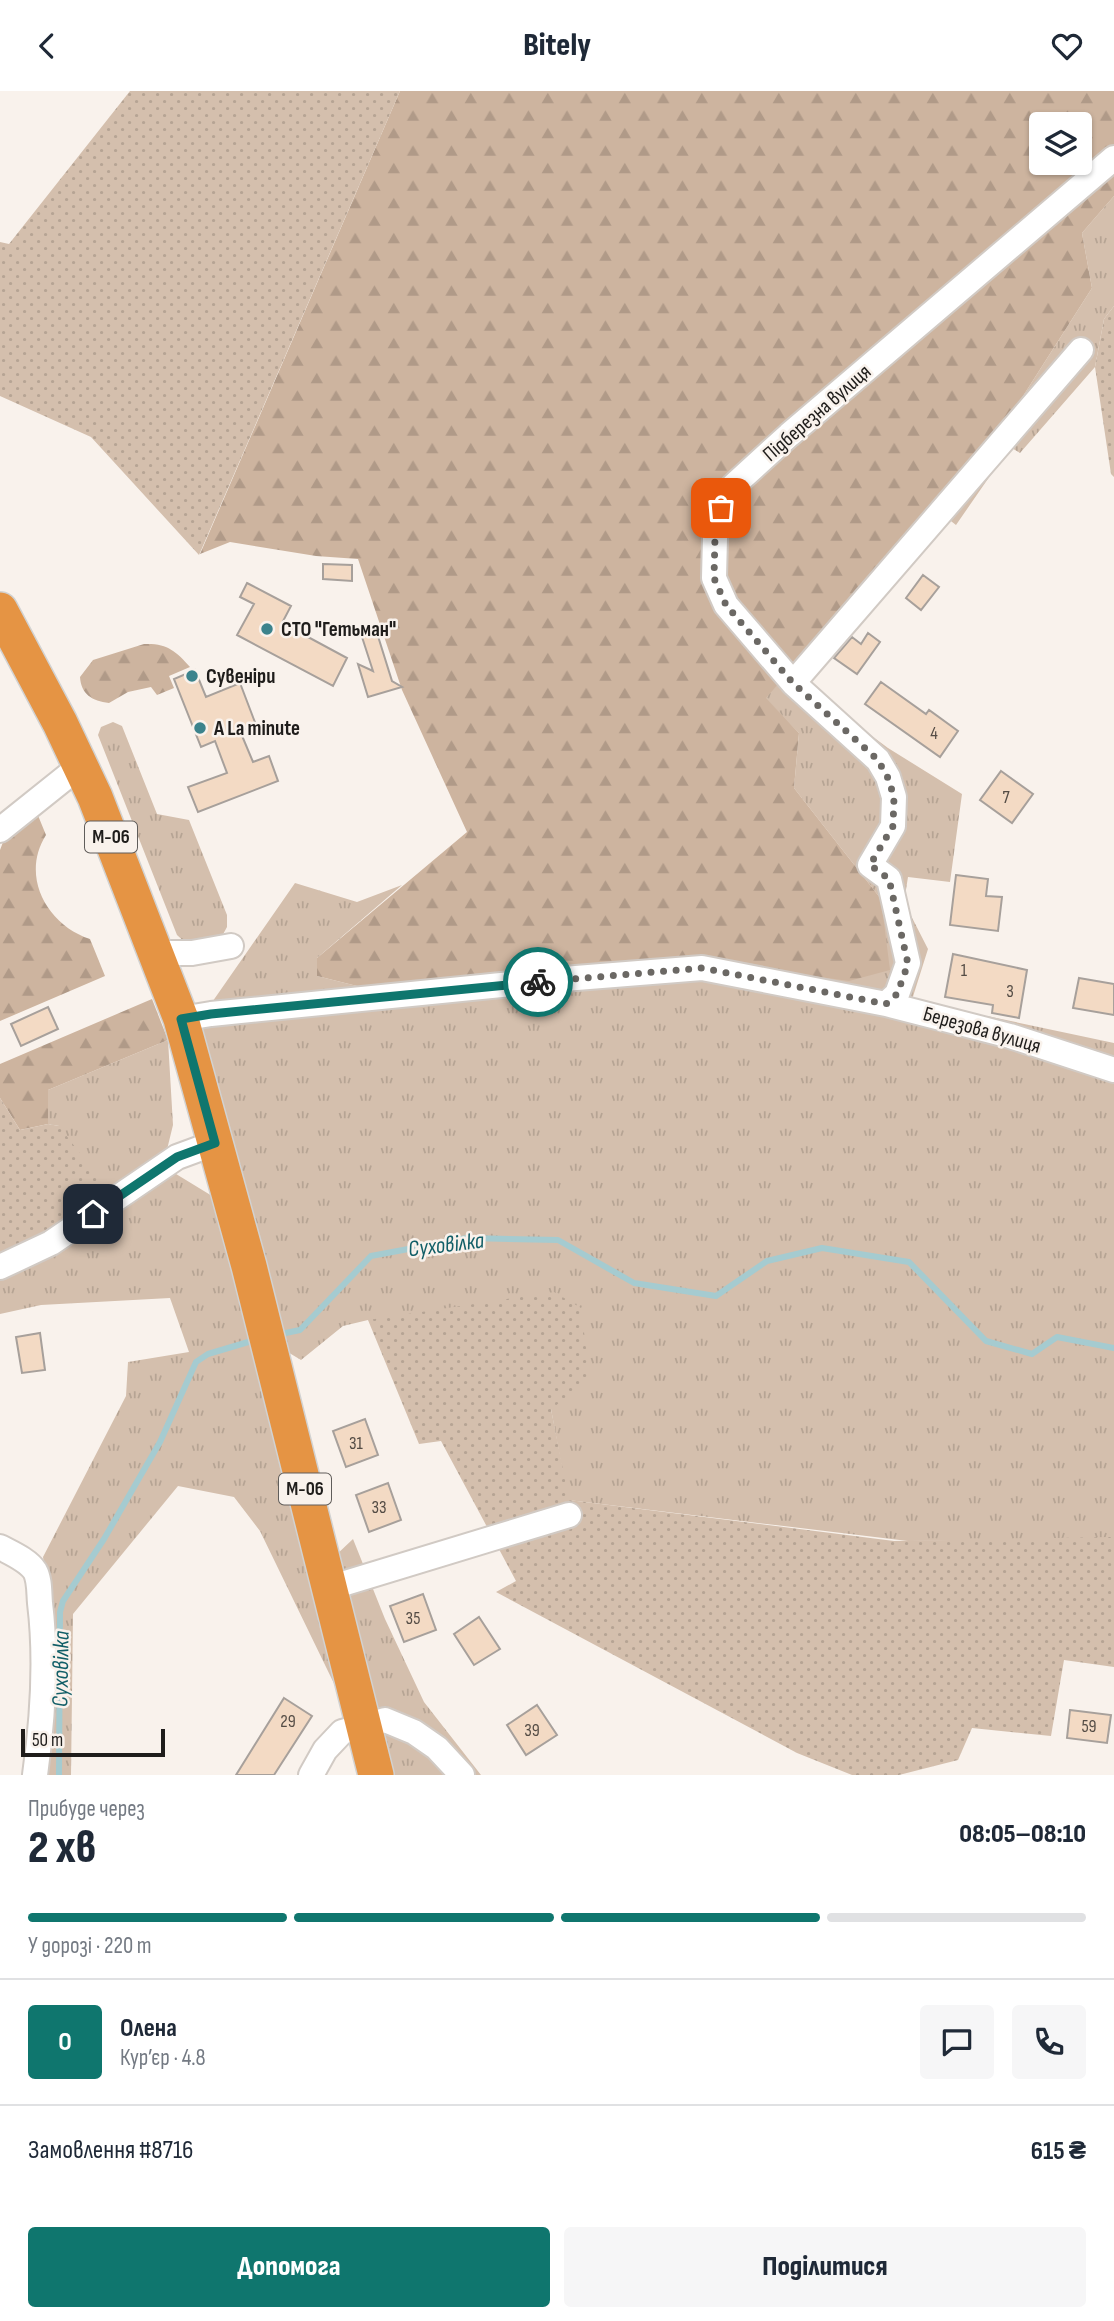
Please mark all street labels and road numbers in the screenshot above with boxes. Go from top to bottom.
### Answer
street label: Підберезна вулиця [758,359,876,467]
road number: М-06 [85,821,137,853]
street label: Березова вулиця [920,1001,1044,1059]
road number: М-06 [279,1473,331,1505]

